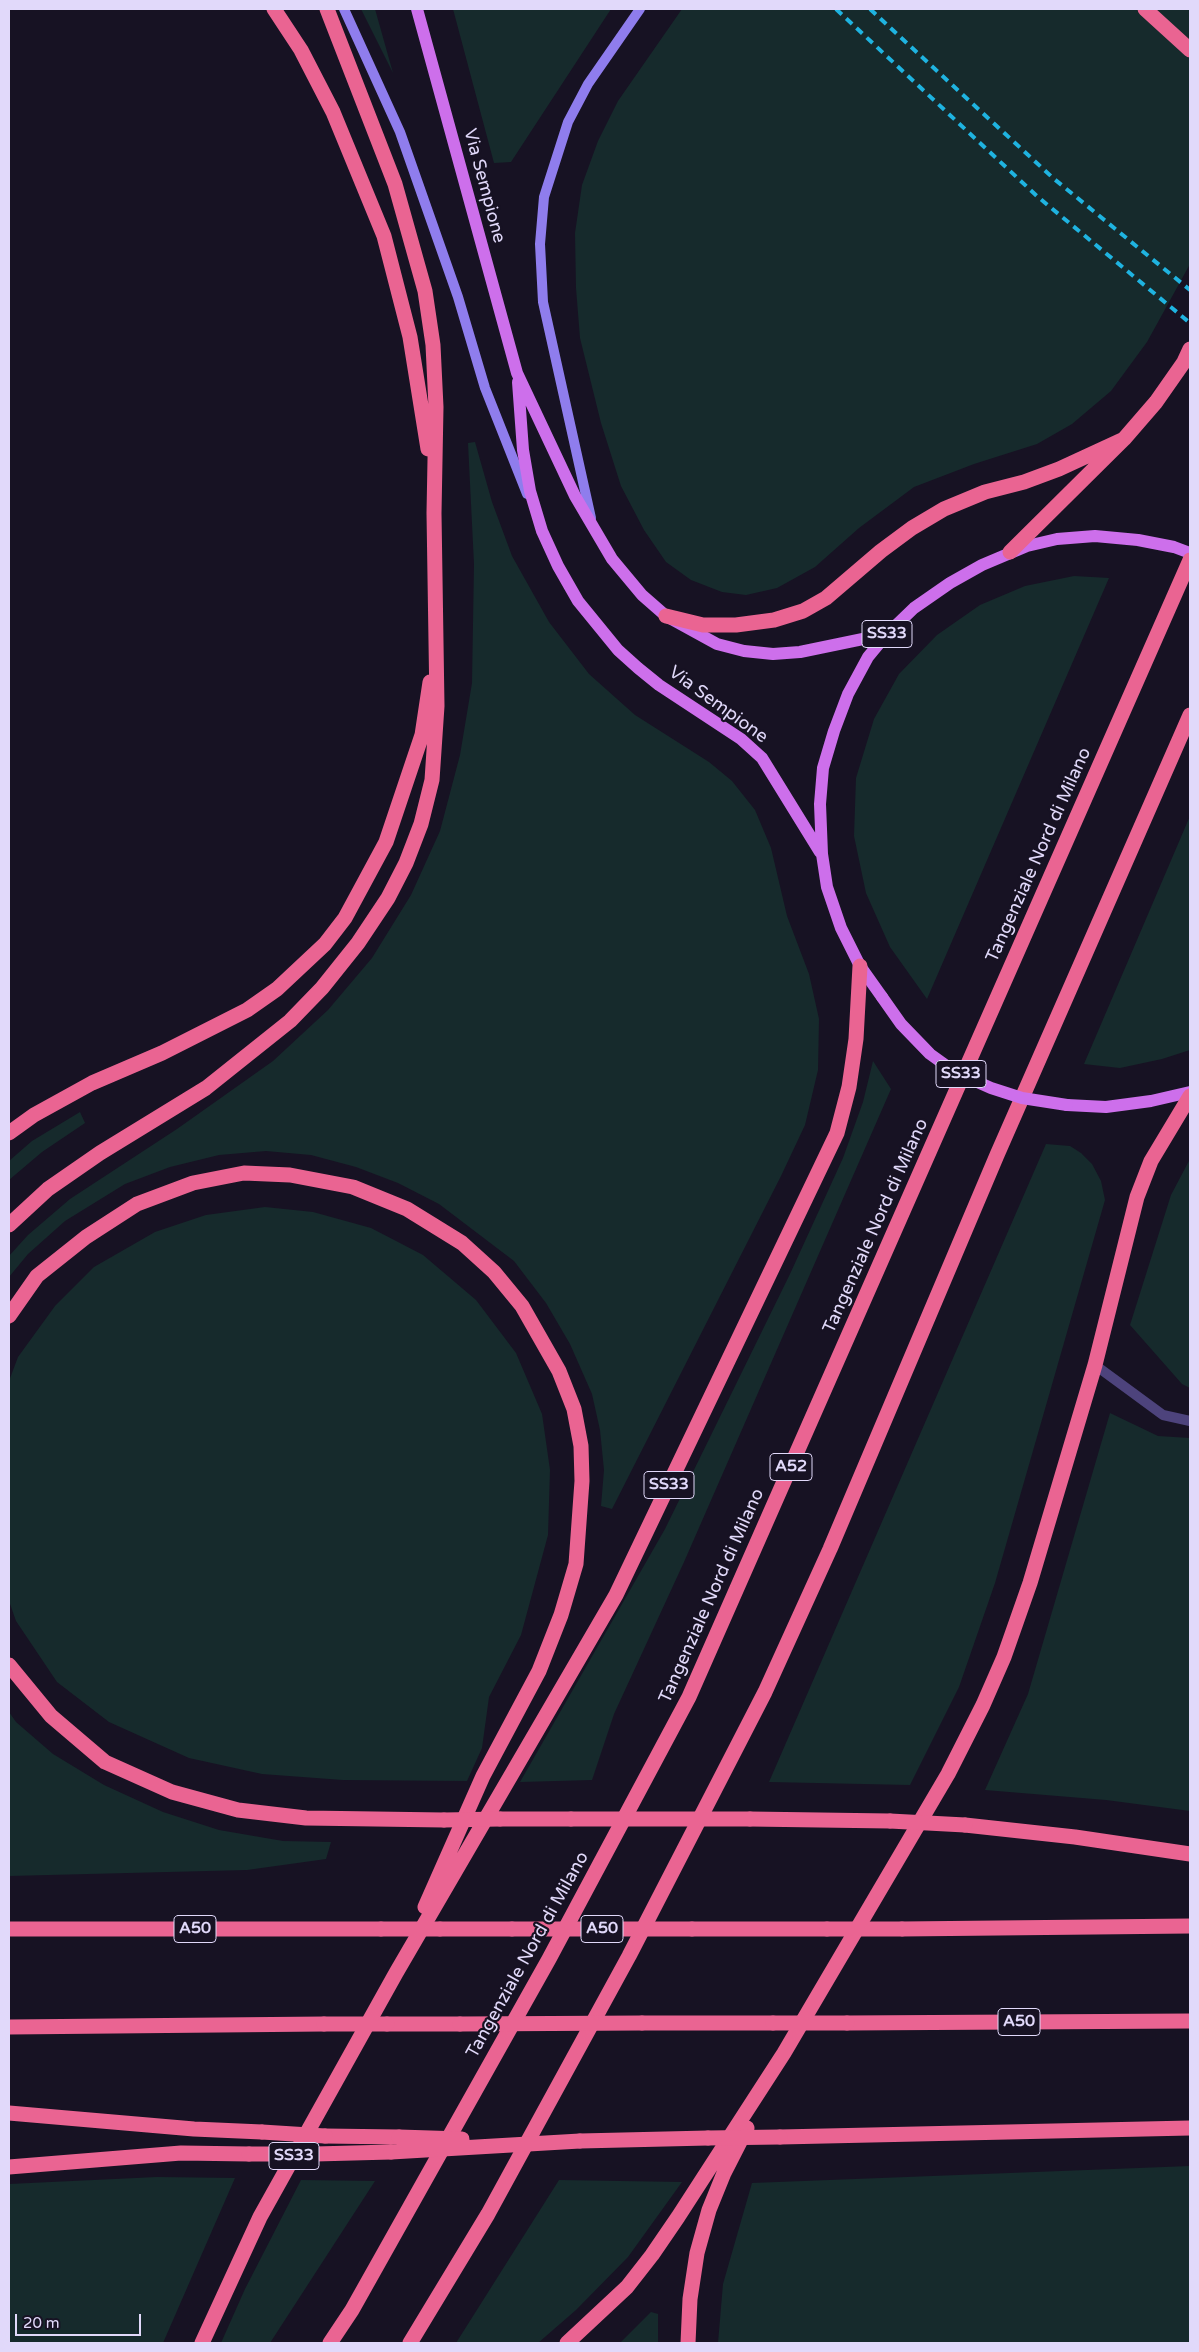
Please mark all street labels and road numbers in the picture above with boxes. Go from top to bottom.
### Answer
street label: Via Sempione [458,127,510,245]
road number: SS33 [862,620,912,648]
street label: Via Sempione [664,662,772,748]
street label: Tangenziale Nord di Milano [982,744,1096,966]
road number: SS33 [936,1060,986,1088]
street label: Tangenziale Nord di Milano [819,1115,933,1337]
road number: A52 [770,1454,812,1480]
road number: SS33 [644,1472,694,1498]
street label: Tangenziale Nord di Milano [655,1485,769,1707]
street label: Tangenziale Nord di Milano [462,1848,594,2062]
road number: A50 [174,1916,216,1942]
road number: A50 [581,1916,623,1942]
road number: A50 [998,2008,1040,2035]
road number: SS33 [269,2142,319,2170]

